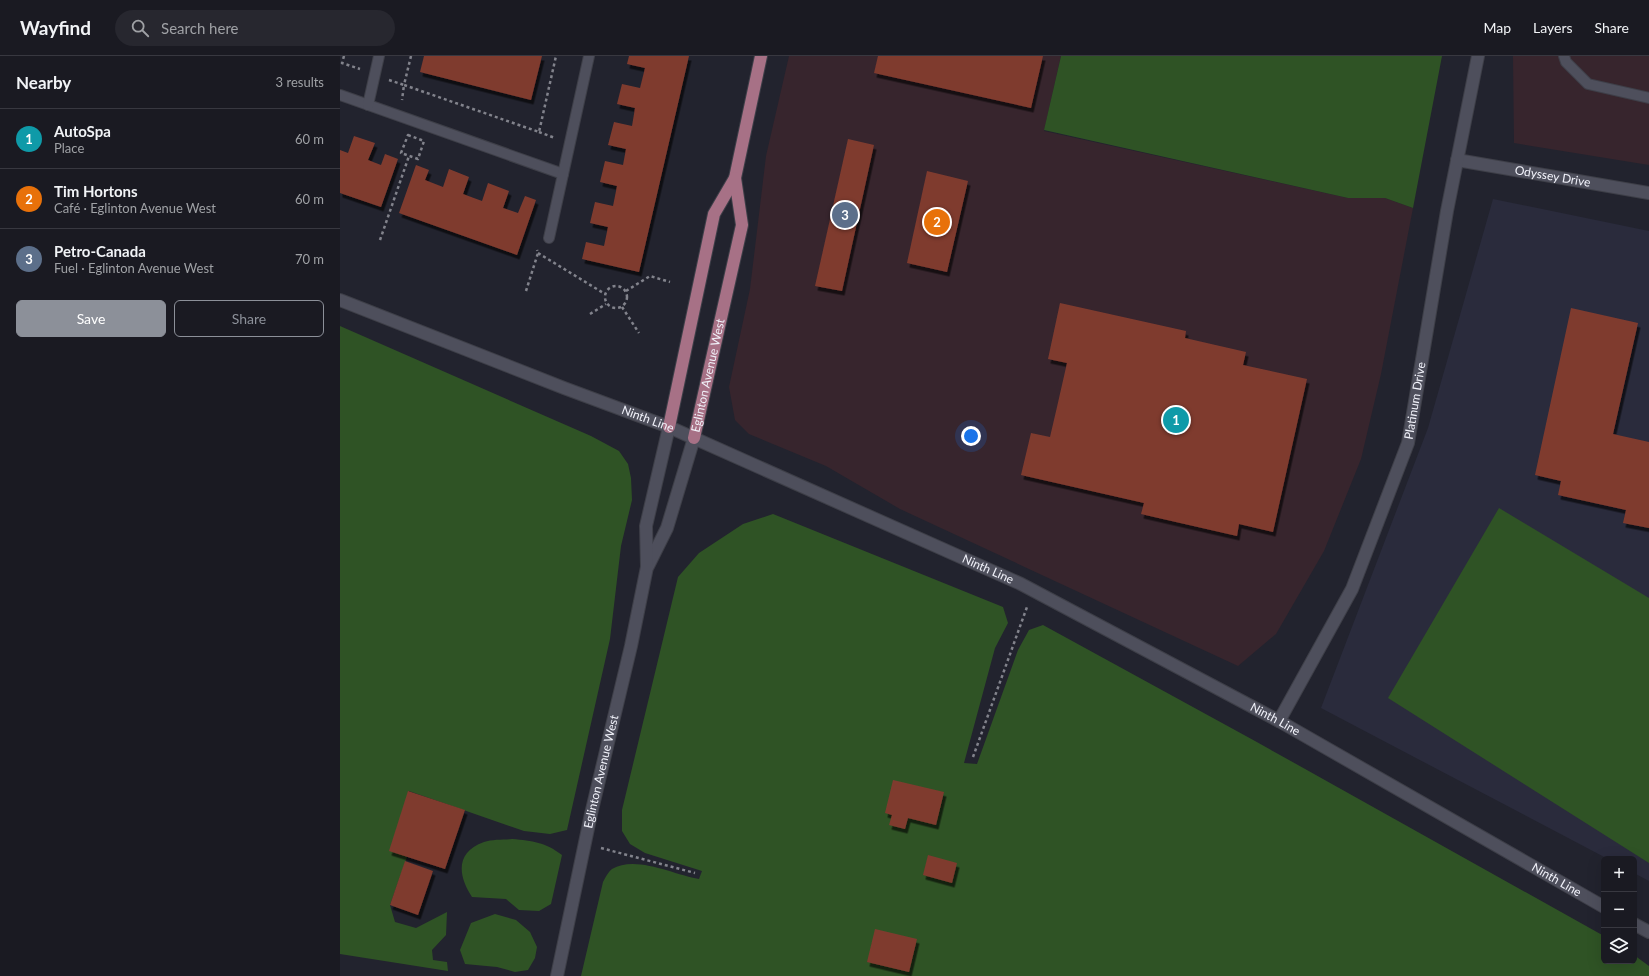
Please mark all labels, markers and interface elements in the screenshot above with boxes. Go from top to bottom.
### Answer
search box [115,10,395,46]
text: Wayfind [20,16,91,39]
icon: search [129,17,151,39]
text: Search here [161,19,238,37]
text: Map [1483,19,1511,36]
text: Layers [1533,19,1573,36]
text: Share [1595,19,1629,36]
text: Nearby [16,72,71,93]
text: 3 results [276,74,324,90]
text: AutoSpa [54,122,111,140]
text: 1 [25,131,33,147]
text: 60 m [295,131,324,147]
text: Place [54,140,84,156]
street label: Odyssey Drive [1514,162,1592,190]
text: Tim Hortons [54,182,138,200]
text: 2 [25,191,33,207]
text: 60 m [295,191,324,207]
text: Café · Eglinton Avenue West [54,200,216,216]
pin: 3 [832,200,858,230]
pin: 2 [924,207,950,237]
text: Petro-Canada [54,242,146,260]
text: 3 [25,251,33,267]
text: 70 m [295,251,324,267]
text: Fuel · Eglinton Avenue West [54,260,214,276]
button: Save [16,300,166,337]
button: Share [174,300,324,337]
street label: Eglinton Avenue West [687,316,728,434]
street label: Platinum Drive [1401,361,1428,441]
street label: Ninth Line [620,402,677,435]
pin: 1 [1163,405,1189,435]
your location [961,426,981,446]
street label: Ninth Line [960,551,1016,587]
street label: Ninth Line [1248,699,1303,739]
street label: Eglinton Avenue West [580,713,621,830]
map controls [1601,856,1637,964]
button: + [1601,856,1637,892]
street label: Ninth Line [1529,859,1584,900]
button: − [1601,892,1637,928]
button: layers [1601,928,1637,964]

